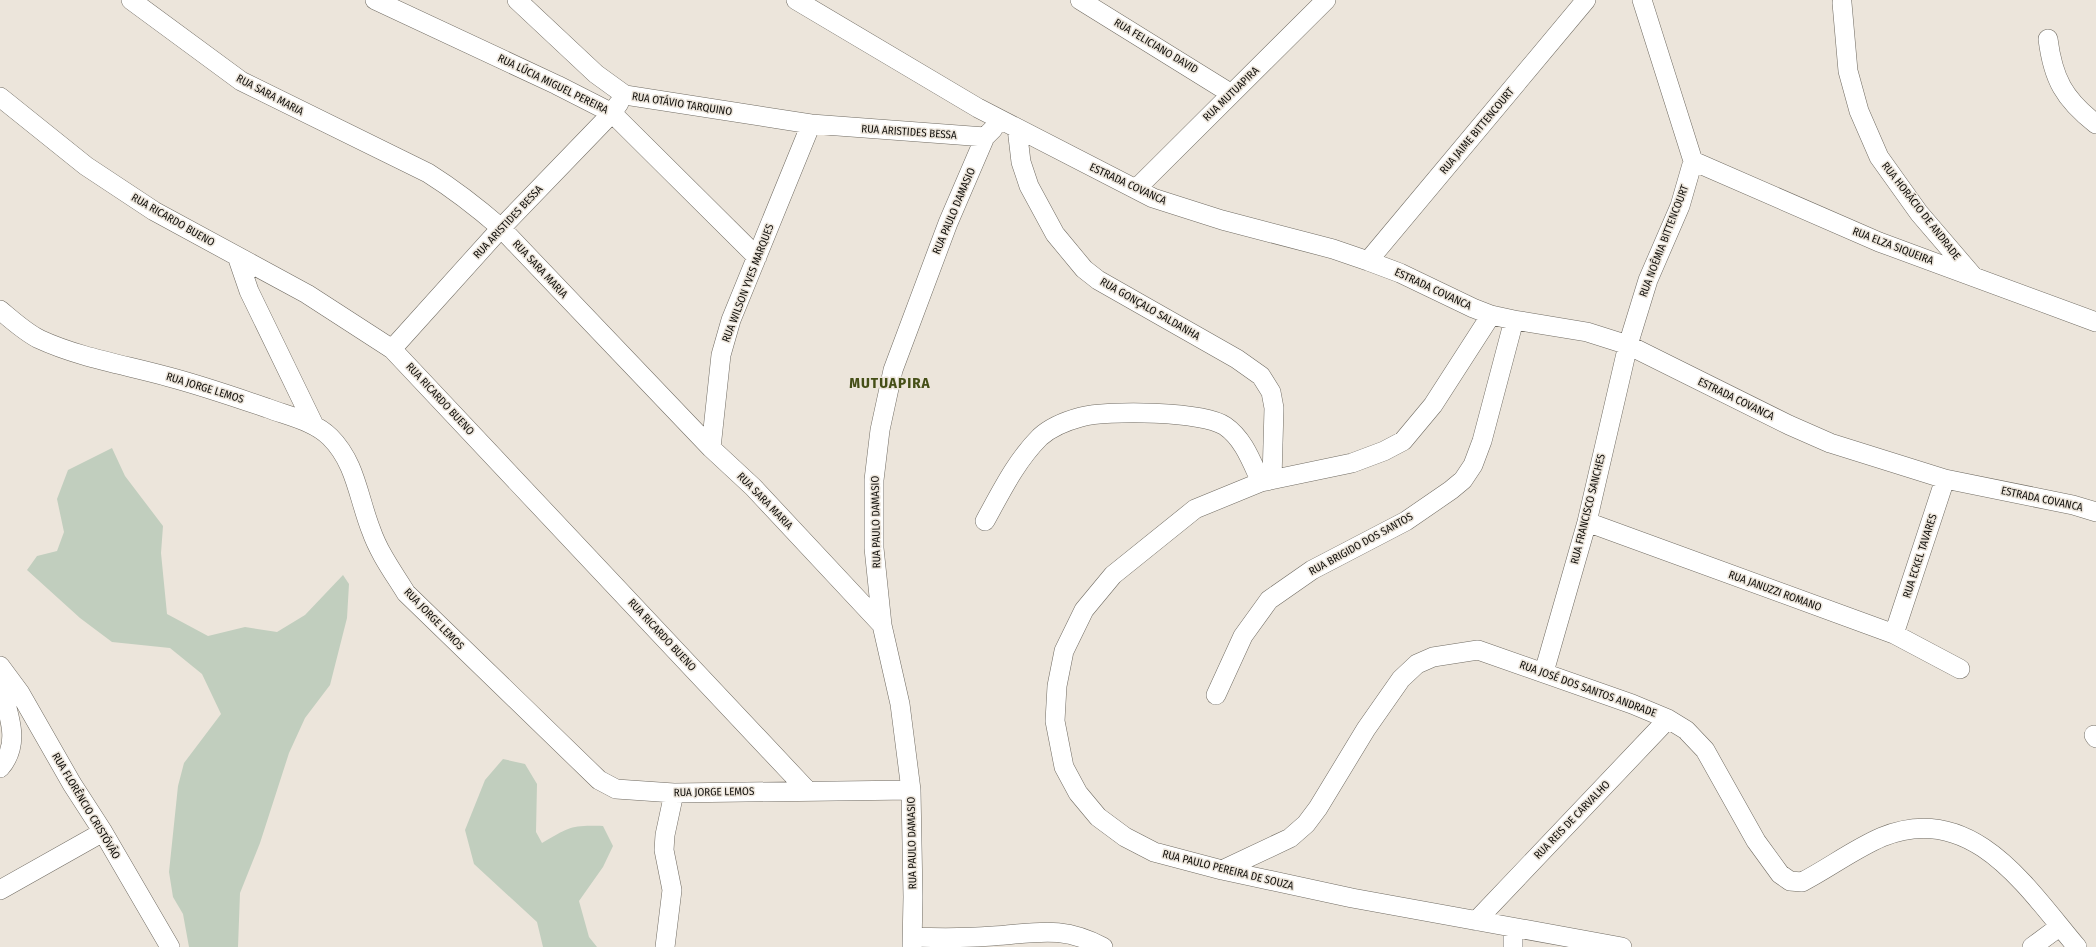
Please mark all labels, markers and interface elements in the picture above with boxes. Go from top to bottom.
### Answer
street label: RUA FELICIANO DAVID [1112,16,1200,76]
street label: RUA LÚCIA MIGUEL PEREIRA [496,51,611,117]
street label: RUA MUTUAPIRA [1200,64,1262,124]
street label: RUA SARA MARIA [234,72,306,118]
street label: RUA JAIME BITTENCOURT [1437,85,1517,177]
street label: RUA OTÁVIO TARQUINO [631,89,733,118]
street label: RUA ARISTIDES BESSA [861,122,957,142]
street label: RUA HORÁCIO DE ANDRADE [1879,159,1964,262]
street label: ESTRADA COVANCA [1088,161,1169,208]
street label: RUA PAULO DAMASIO [930,166,978,256]
street label: RUA ARISTIDES BESSA [471,182,545,261]
street label: RUA NOÊMIA BITTENCOURT [1637,182,1692,299]
street label: RUA RICARDO BUENO [129,191,217,249]
street label: RUA WILSON YVES MARQUES [719,222,777,344]
street label: RUA ELZA SIQUEIRA [1851,225,1936,268]
street label: RUA SARA MARIA [510,237,570,301]
street label: ESTRADA COVANCA [1393,266,1474,313]
street label: RUA GONÇALO SALDANHA [1098,275,1202,343]
street label: RUA RICARDO BUENO [403,360,477,438]
street label: RUA JORGE LEMOS [165,370,246,406]
district label: MUTUAPIRA [849,374,931,392]
street label: ESTRADA COVANCA [1696,375,1776,423]
street label: RUA FRANCISCO SANCHES [1568,452,1608,566]
street label: RUA SARA MARIA [734,470,796,532]
street label: RUA PAULO DAMASIO [869,475,883,568]
street label: ESTRADA COVANCA [2000,484,2084,514]
street label: RUA BRIGIDO DOS SANTOS [1307,510,1416,578]
street label: RUA ECKEL TAVARES [1900,512,1940,600]
street label: RUA JANUZZI ROMANO [1727,568,1823,614]
street label: RUA JORGE LEMOS [401,585,467,653]
street label: RUA RICARDO BUENO [625,596,699,674]
street label: RUA JOSÉ DOS SANTOS ANDRADE [1518,657,1659,720]
street label: RUA FLORÊNCIO CRISTÓVÃO [49,750,124,862]
street label: RUA REIS DE CARVALHO [1531,778,1613,862]
street label: RUA JORGE LEMOS [674,785,755,799]
street label: RUA PAULO DAMASIO [905,796,919,889]
street label: RUA PAULO PEREIRA DE SOUZA [1161,847,1295,893]

